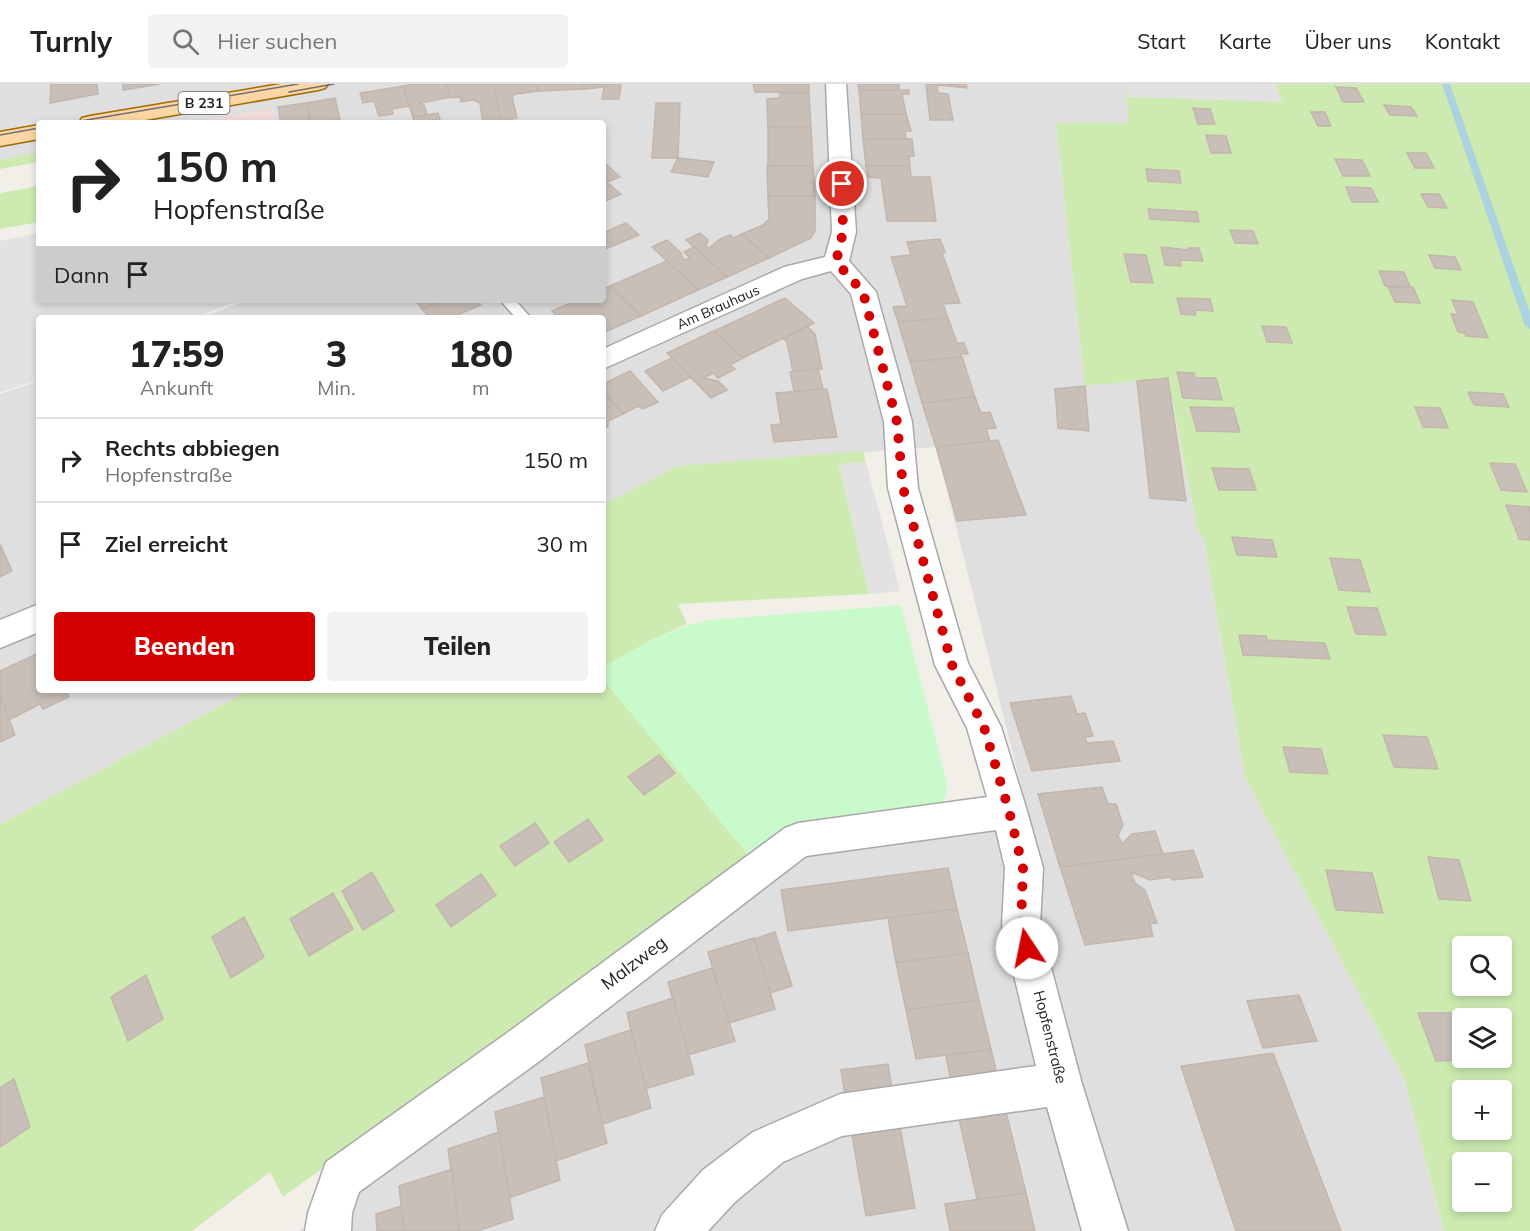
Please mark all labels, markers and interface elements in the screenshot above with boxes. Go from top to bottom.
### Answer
search box [148,14,568,68]
text: Turnly [30,24,112,59]
icon: search [169,25,202,58]
text: Hier suchen [217,27,337,55]
text: Start [1137,28,1186,54]
text: Karte [1219,28,1271,54]
text: Über uns [1304,28,1392,54]
text: Kontakt [1425,28,1500,54]
road number: B 231 [178,92,230,114]
text: 150 m [153,140,278,193]
icon: right [54,144,132,222]
pin [816,158,867,209]
icon: arrive [825,167,858,200]
text: Hopfenstraße [153,192,325,226]
icon: arrive [121,258,154,291]
text: Dann [54,261,109,289]
street label: Am Brauhaus [674,281,762,333]
text: 17:59 [129,331,225,376]
text: 3 [326,331,347,376]
text: 180 [448,331,513,376]
text: Ankunft [140,375,213,400]
text: Min. [317,375,356,400]
text: m [472,375,490,400]
text: Rechts abbiegen [105,434,280,462]
icon: right [54,444,87,477]
text: 150 m [523,446,588,474]
text: Hopfenstraße [105,462,232,487]
icon: arrive [54,528,87,561]
text: Ziel erreicht [105,530,228,558]
text: 30 m [537,530,588,558]
button: Beenden [54,612,315,681]
button: Teilen [327,612,588,681]
position arrow [995,916,1059,980]
street label: Malzweg [596,931,671,995]
map controls [1452,936,1512,1212]
button: search [1452,936,1512,996]
street label: Hopfenstraße [1030,988,1071,1085]
button: layers [1452,1008,1512,1068]
button: + [1452,1080,1512,1140]
button: − [1452,1152,1512,1212]

